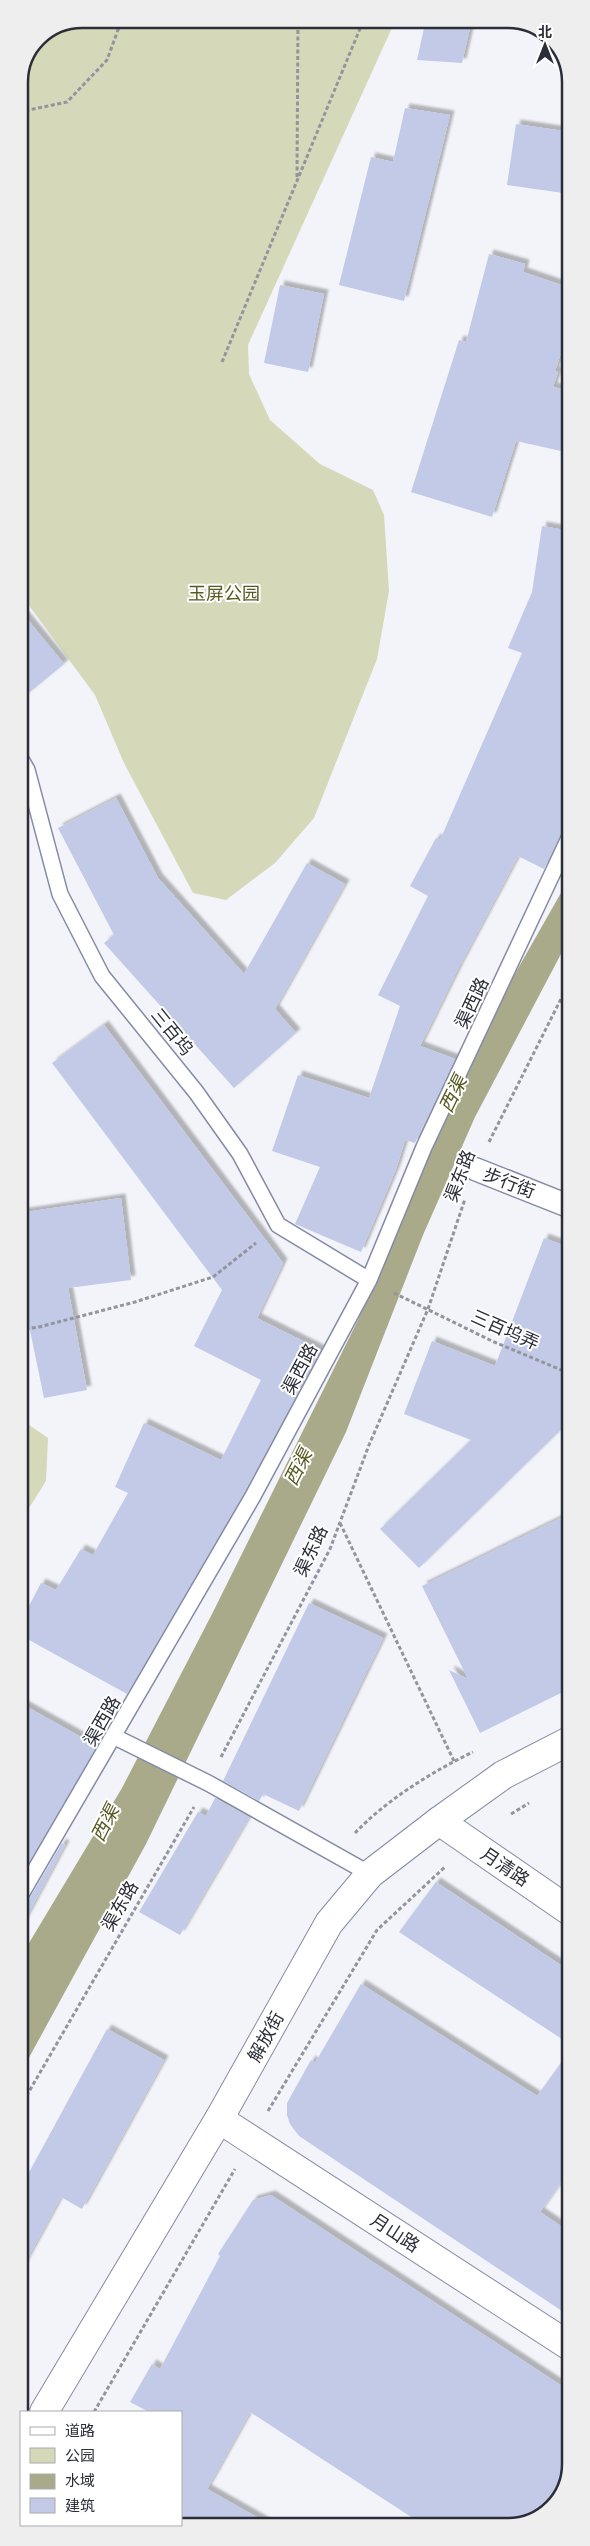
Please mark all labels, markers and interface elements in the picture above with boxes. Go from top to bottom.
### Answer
north arrow [520,20,570,70]
text: 北 [538,23,552,41]
park label: 玉屏公园 [188,582,260,606]
street label: 渠西路 [450,973,494,1033]
street label: 三百坞 [146,1003,198,1061]
water label: 西渠 [433,1069,474,1117]
street label: 渠东路 [439,1146,481,1206]
street label: 步行街 [479,1162,539,1204]
street label: 三百坞弄 [467,1304,543,1356]
street label: 渠西路 [277,1340,323,1398]
water label: 西渠 [278,1442,319,1490]
street label: 渠东路 [289,1521,333,1581]
street label: 渠西路 [78,1692,126,1750]
water label: 西渠 [85,1798,126,1846]
street label: 月清路 [476,1842,534,1892]
street label: 渠东路 [96,1877,144,1935]
street label: 解放街 [242,2008,290,2066]
street label: 月山路 [366,2208,424,2258]
legend [20,2411,182,2526]
text: 道路 [65,2421,95,2441]
text: 公园 [65,2446,95,2466]
text: 水域 [65,2471,95,2491]
text: 建筑 [65,2496,95,2516]

